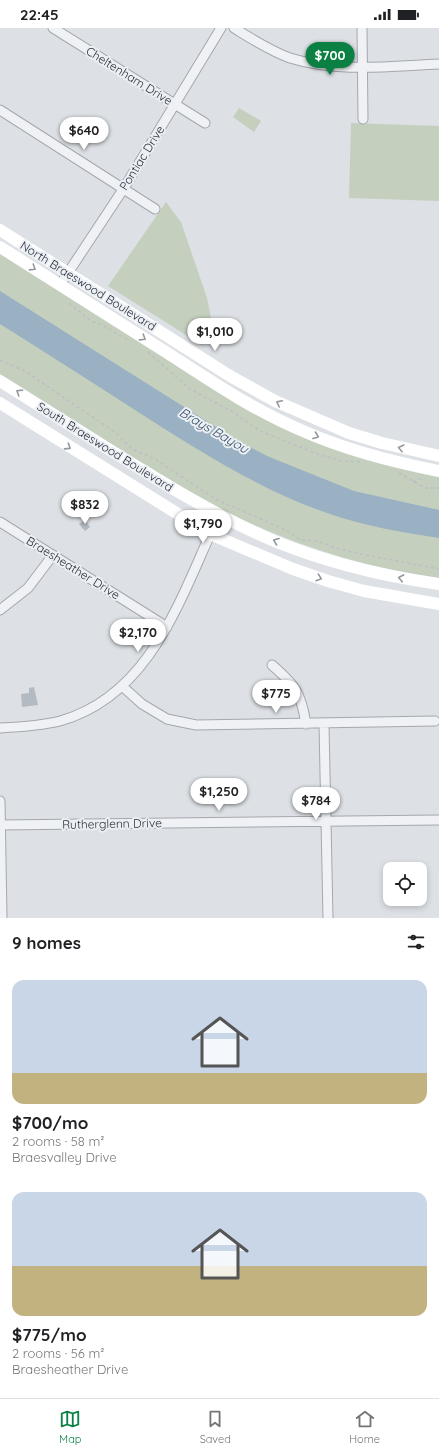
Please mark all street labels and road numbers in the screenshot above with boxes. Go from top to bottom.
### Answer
street label: Cheltenham Drive [83,43,175,108]
street label: Pontiac Drive [116,122,168,193]
street label: North Braeswood Boulevard [18,238,159,334]
street label: South Braeswood Boulevard [35,398,176,495]
street label: Braesheather Drive [24,533,123,602]
street label: Rutherglenn Drive [62,815,162,832]

